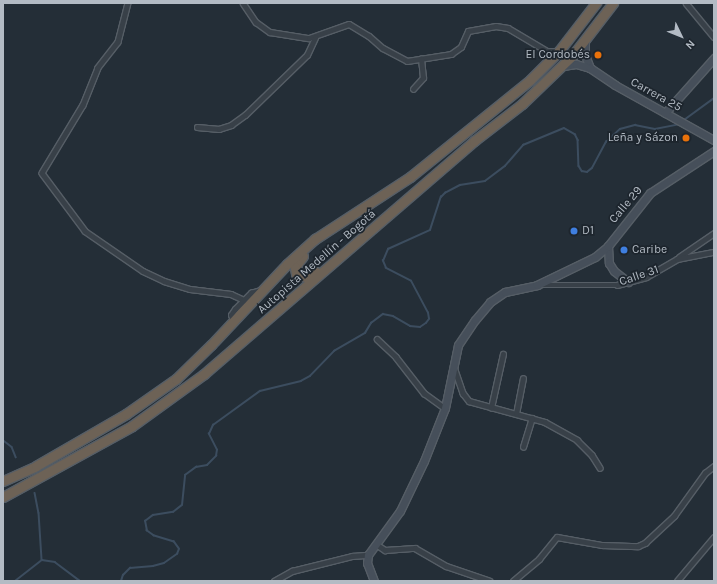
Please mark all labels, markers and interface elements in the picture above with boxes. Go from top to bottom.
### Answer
north arrow [661,16,701,56]
text: N [683,37,698,52]
place label: El Cordobés [526,48,590,62]
marker: El Cordobés [593,50,603,60]
street label: Carrera 25 [628,75,684,115]
place label: Leña y Sázon [608,131,678,145]
marker: Leña y Sázon [681,133,691,143]
street label: Calle 29 [606,184,646,226]
street label: Autopista Medellín - Bogotá [255,207,379,317]
place label: D1 [582,224,594,238]
marker: D1 [569,226,579,236]
place label: Caribe [632,243,667,257]
marker: Caribe [619,245,629,255]
street label: Calle 31 [617,263,661,289]

